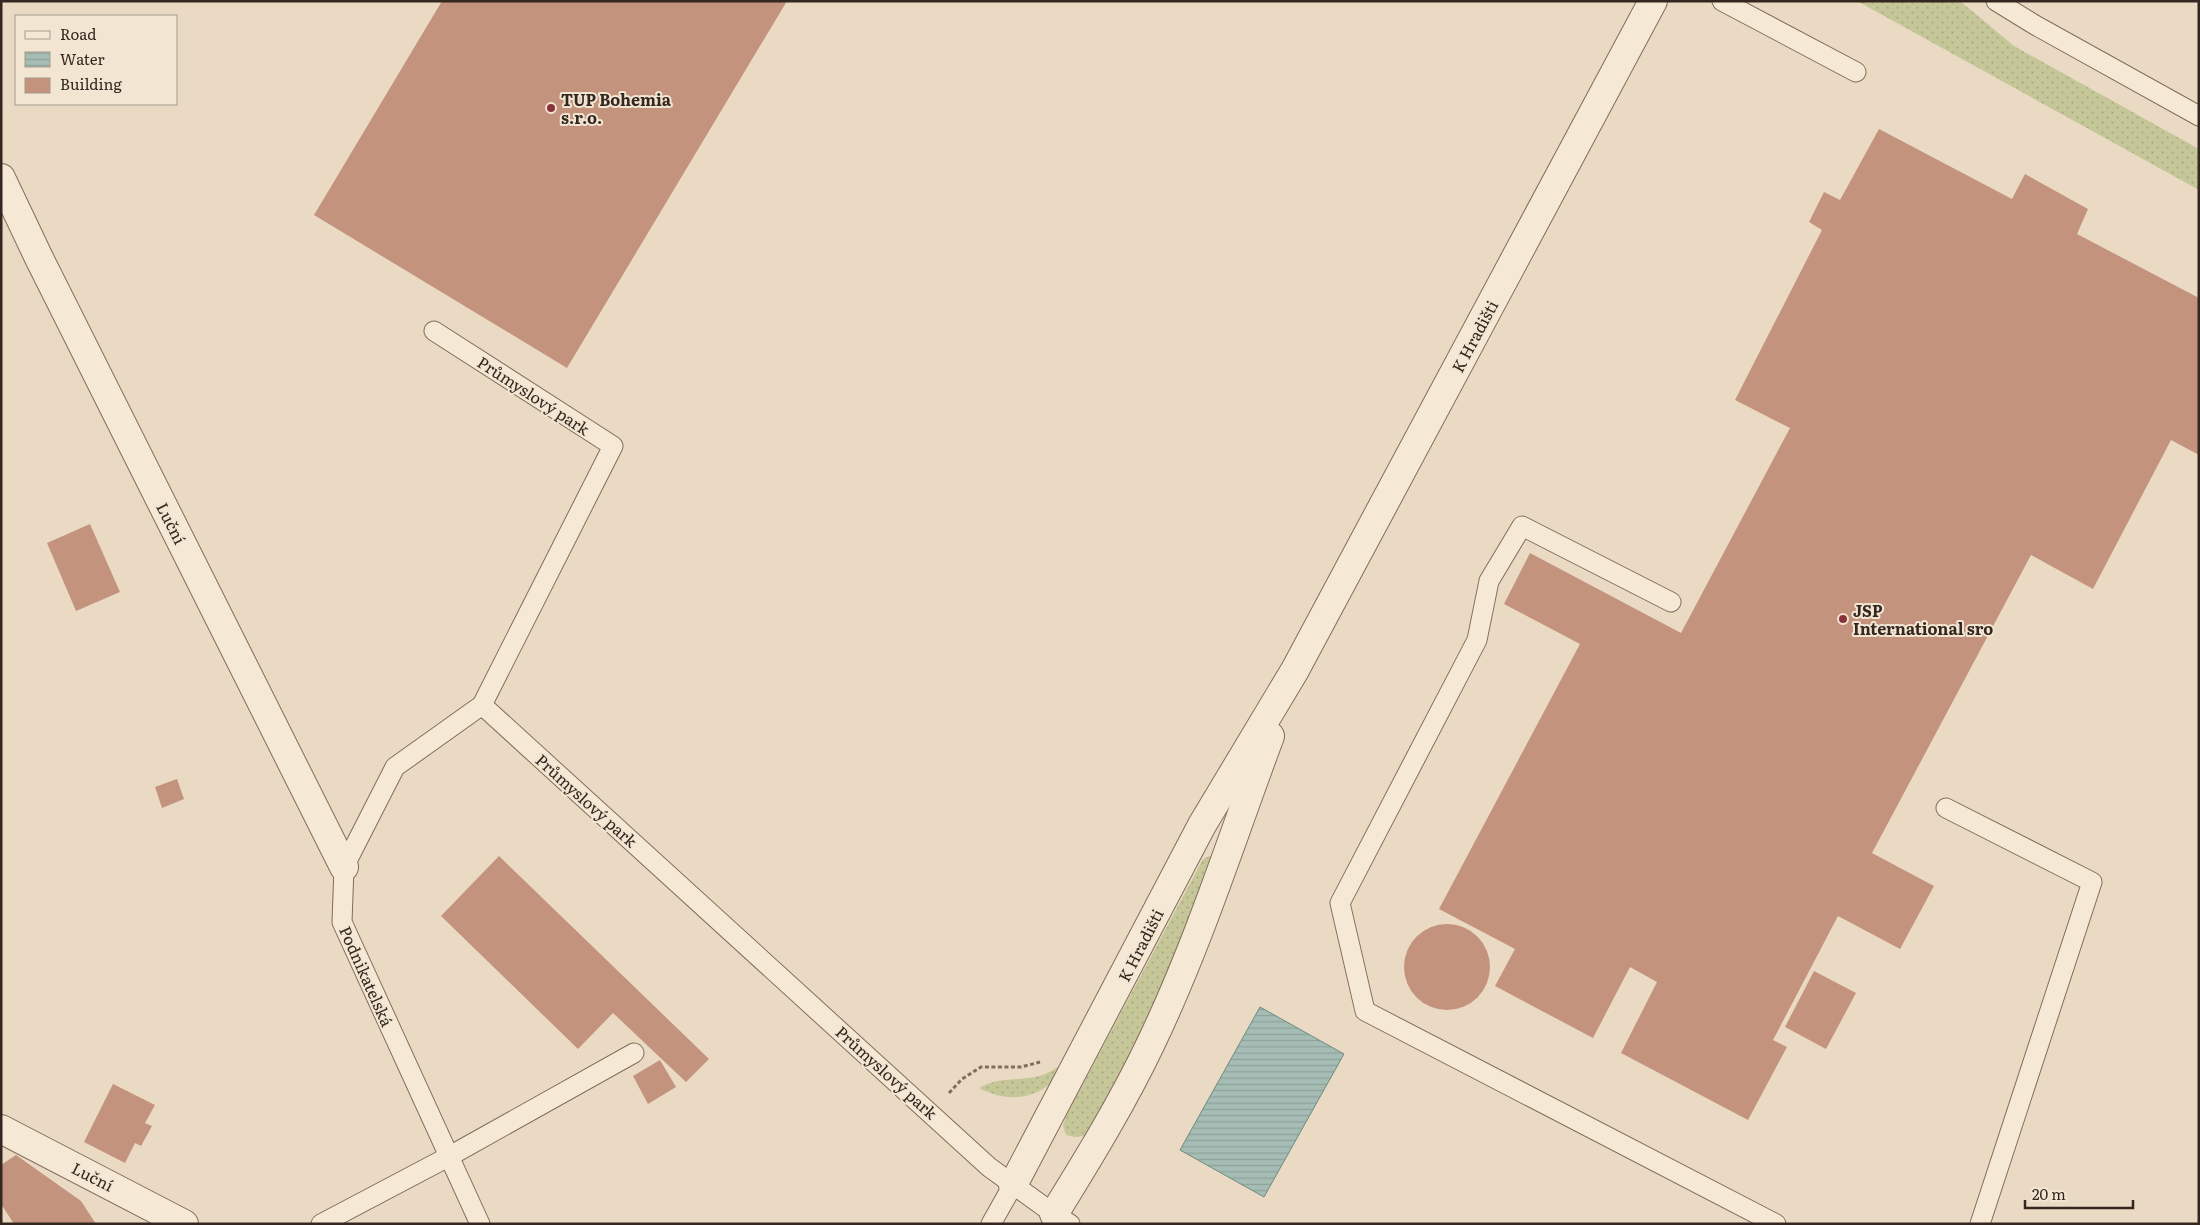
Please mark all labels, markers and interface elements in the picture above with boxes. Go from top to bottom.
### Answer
legend [15,15,178,105]
text: Road [60,22,96,45]
text: Water [60,47,105,70]
text: Building [60,72,122,95]
place label: TUP Bohemia s.r.o. [561,87,672,129]
marker: TUP Bohemia s.r.o. [545,102,557,114]
street label: K Hradišti [1445,296,1503,376]
street label: Průmyslový park [473,350,595,440]
street label: Luční [151,498,193,548]
place label: JSP International sro [1853,598,1993,640]
marker: JSP International sro [1837,613,1849,625]
street label: Průmyslový park [531,748,643,852]
street label: K Hradišti [1111,904,1169,986]
street label: Podnikatelská [334,922,400,1031]
street label: Průmyslový park [831,1020,943,1124]
street label: Luční [68,1155,118,1197]
scale bar [2025,1178,2132,1210]
text: 20 m [2032,1182,2066,1205]

